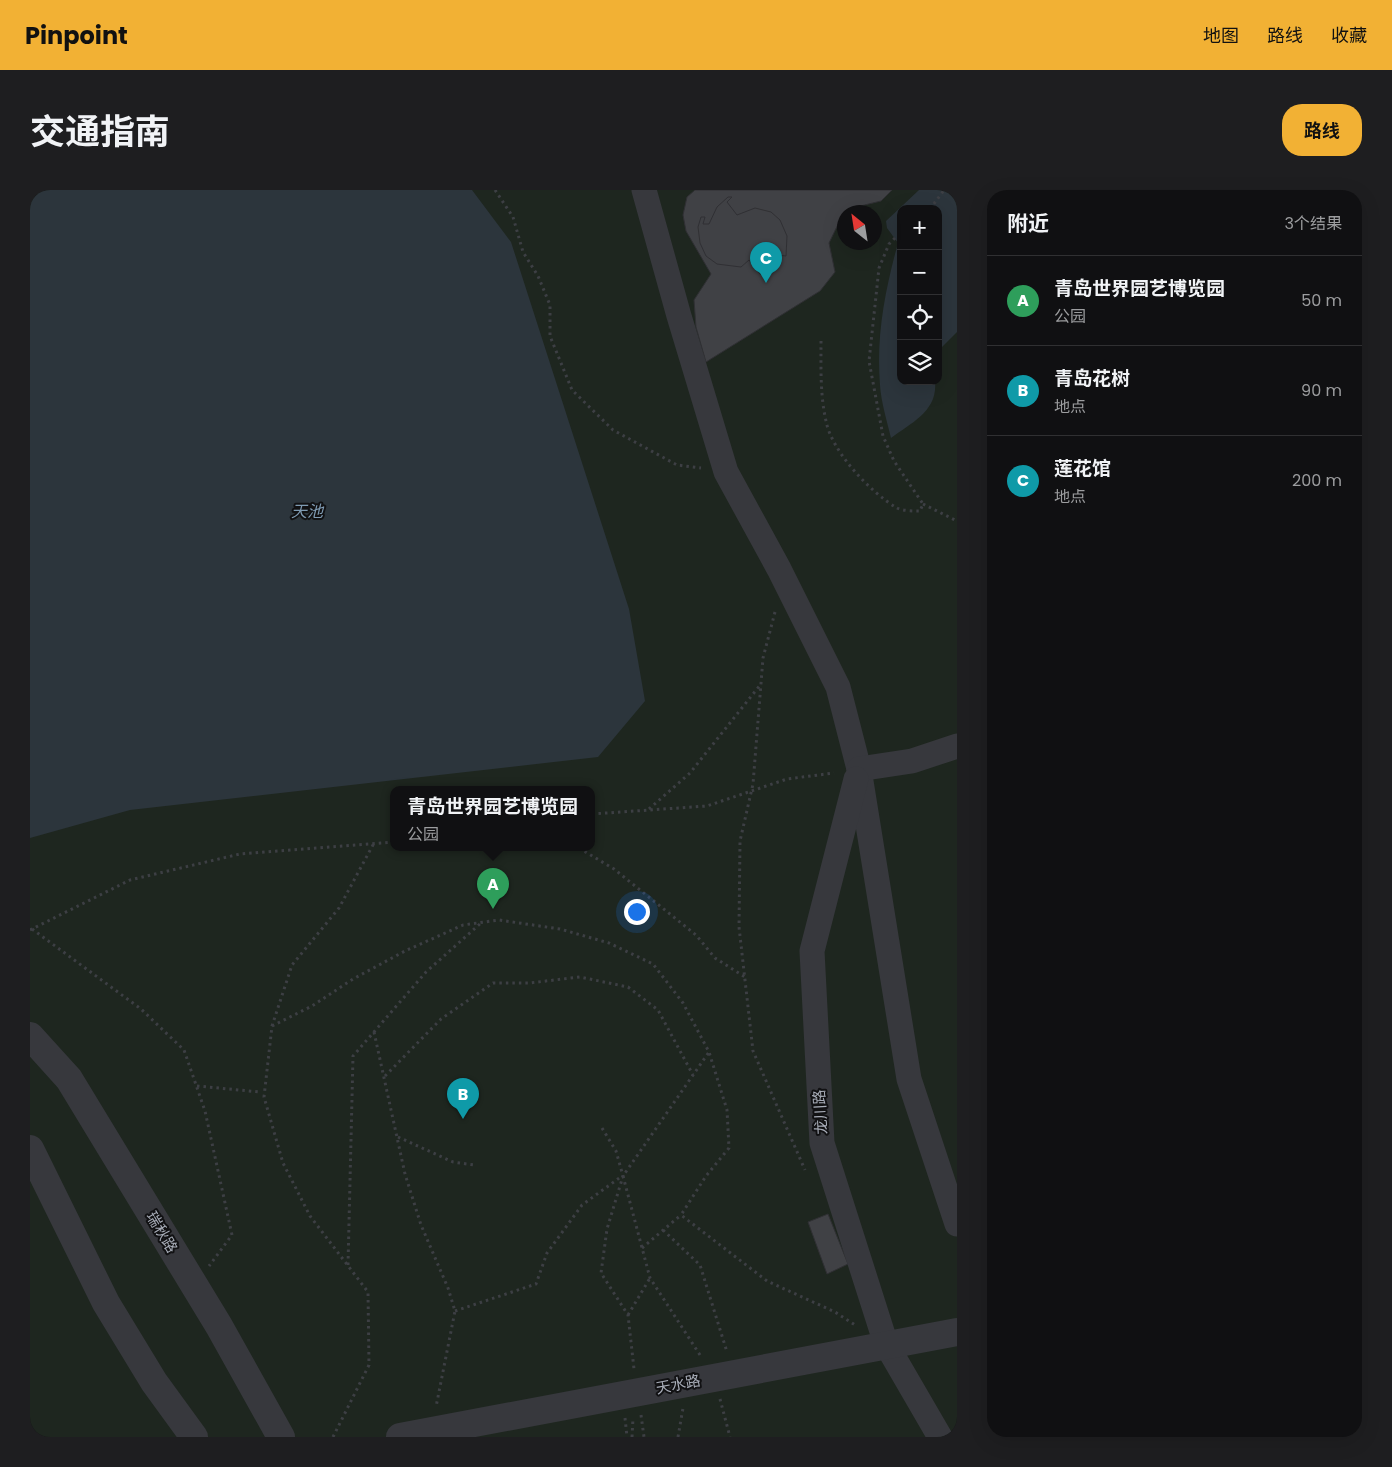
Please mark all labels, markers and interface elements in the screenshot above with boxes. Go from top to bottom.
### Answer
text: Pinpoint [25,19,128,52]
text: 地图 [1203,23,1239,48]
text: 路线 [1267,23,1303,48]
text: 收藏 [1331,23,1367,48]
button: 路线 [1282,104,1362,156]
text: 交通指南 [30,107,170,156]
north arrow [837,205,882,250]
map controls [897,205,942,385]
button: + [897,205,942,250]
text: 附近 [1007,209,1049,238]
text: 3个结果 [1285,212,1342,235]
pin: C [750,242,782,283]
button: − [897,250,942,295]
text: 青岛世界园艺博览园 [1054,275,1225,302]
text: A [1017,289,1029,312]
text: 50 m [1301,289,1342,312]
button: locate [897,295,942,340]
text: 公园 [1054,305,1086,328]
button: layers [897,340,942,385]
text: 青岛花树 [1054,365,1130,392]
text: B [1018,379,1028,402]
text: 90 m [1301,379,1342,402]
text: 地点 [1054,395,1086,418]
text: 莲花馆 [1054,455,1111,482]
text: C [1017,469,1029,492]
text: 200 m [1292,469,1342,492]
text: 地点 [1054,485,1086,508]
water label: 天池 [291,500,325,523]
popup [390,786,595,851]
text: 青岛世界园艺博览园 [407,793,578,820]
text: 公园 [407,823,439,846]
pin: A [477,868,509,909]
your location [624,899,650,925]
pin: B [447,1078,479,1119]
street label: 龙川路 [808,1089,832,1135]
street label: 瑞秋路 [141,1207,183,1257]
street label: 天水路 [654,1369,702,1399]

